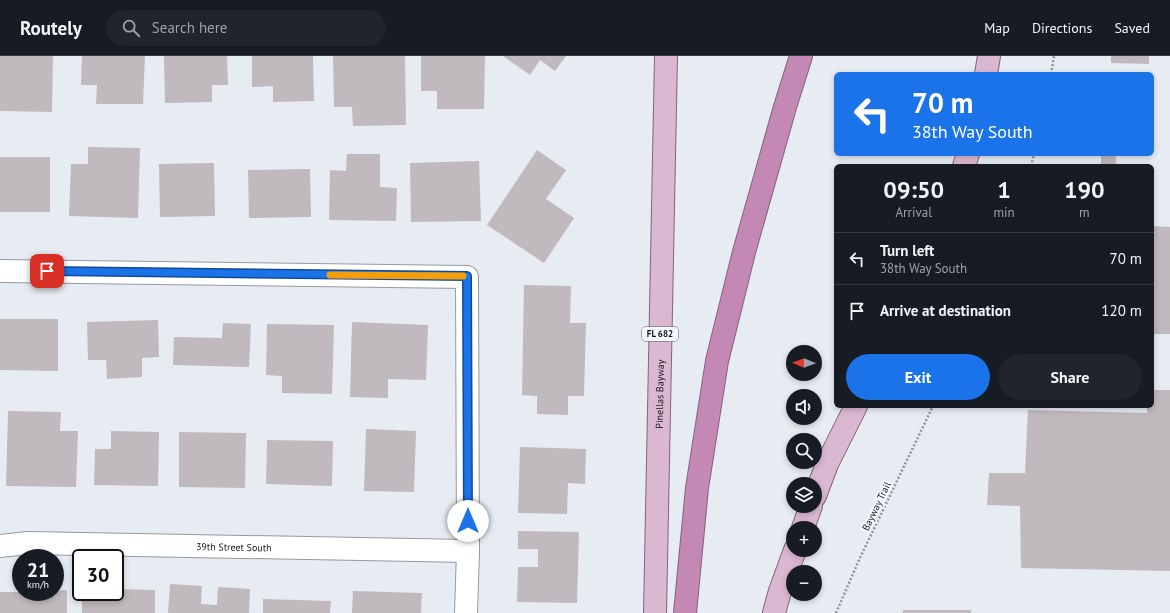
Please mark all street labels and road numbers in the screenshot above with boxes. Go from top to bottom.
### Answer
road number: FL 682 [642,327,678,341]
street label: Pinellas Bayway [653,359,667,429]
street label: Bayway Trail [859,480,894,533]
street label: 39th Street South [196,540,272,554]

